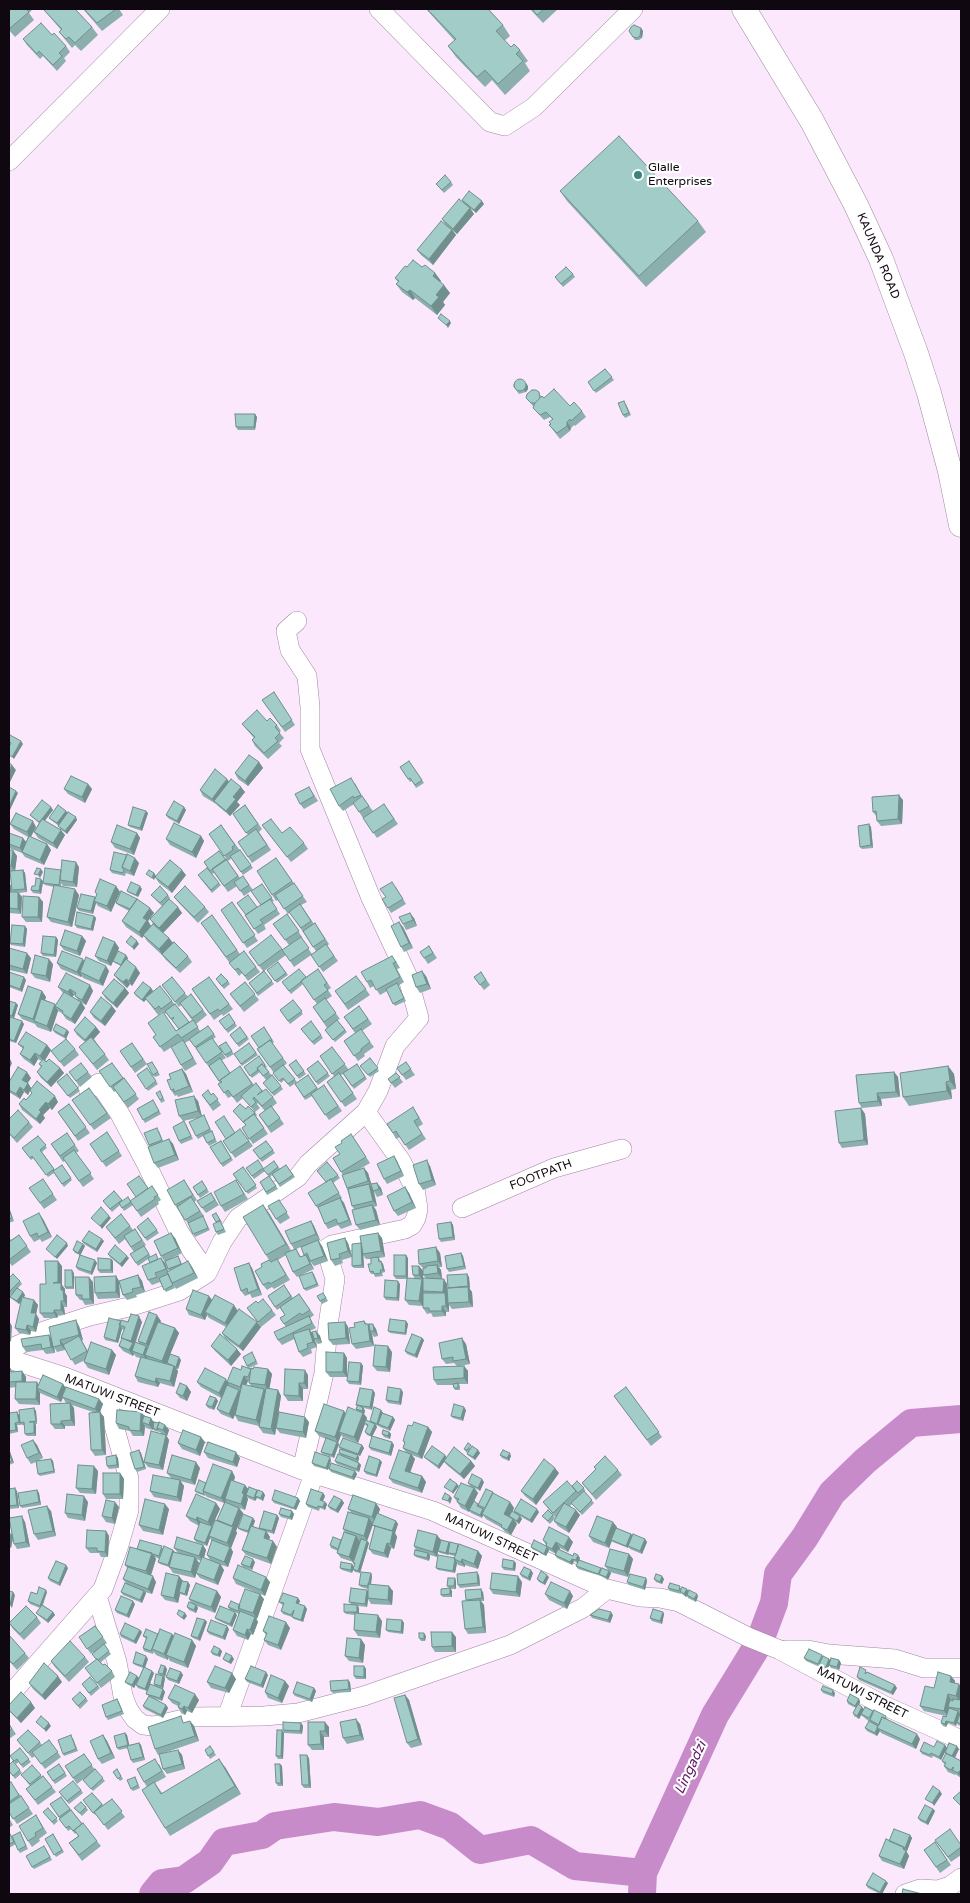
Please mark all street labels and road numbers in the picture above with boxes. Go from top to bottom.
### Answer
street label: KAUNDA ROAD [853,211,903,301]
street label: FOOTPATH [508,1157,574,1193]
street label: MATUWI STREET [63,1371,161,1421]
street label: MATUWI STREET [443,1510,539,1566]
street label: MATUWI STREET [814,1664,910,1722]

